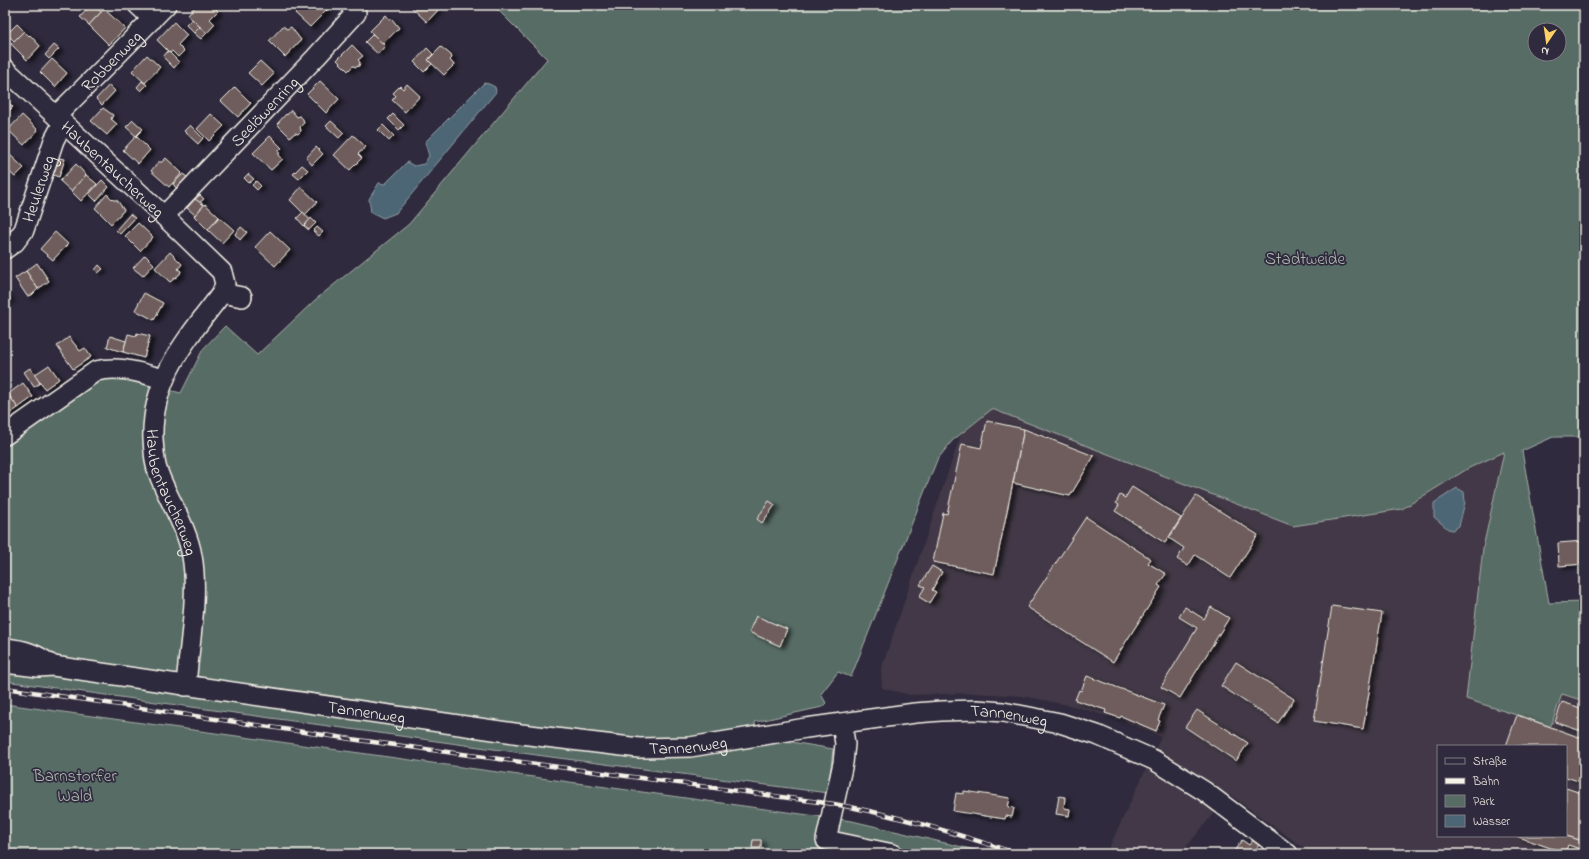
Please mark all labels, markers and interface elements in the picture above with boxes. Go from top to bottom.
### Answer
north arrow [1527,22,1567,62]
street label: Robbenweg [76,25,150,98]
text: N [1540,42,1550,59]
street label: Seelöwenring [225,71,307,153]
street label: Haubentaucherweg [54,115,169,226]
street label: Heulerweg [16,152,64,226]
park label: Stadtweide [1265,247,1345,272]
street label: Haubentaucherweg [139,429,203,558]
street label: Tannenweg [326,695,407,733]
street label: Tannenweg [970,699,1050,736]
street label: Tannenweg [649,730,729,762]
legend [1437,745,1567,837]
text: Straße [1473,753,1507,771]
park label: Barnstorfer Wald [32,764,117,809]
text: Bahn [1472,773,1499,791]
text: Park [1473,793,1495,811]
text: Wasser [1473,813,1510,831]

